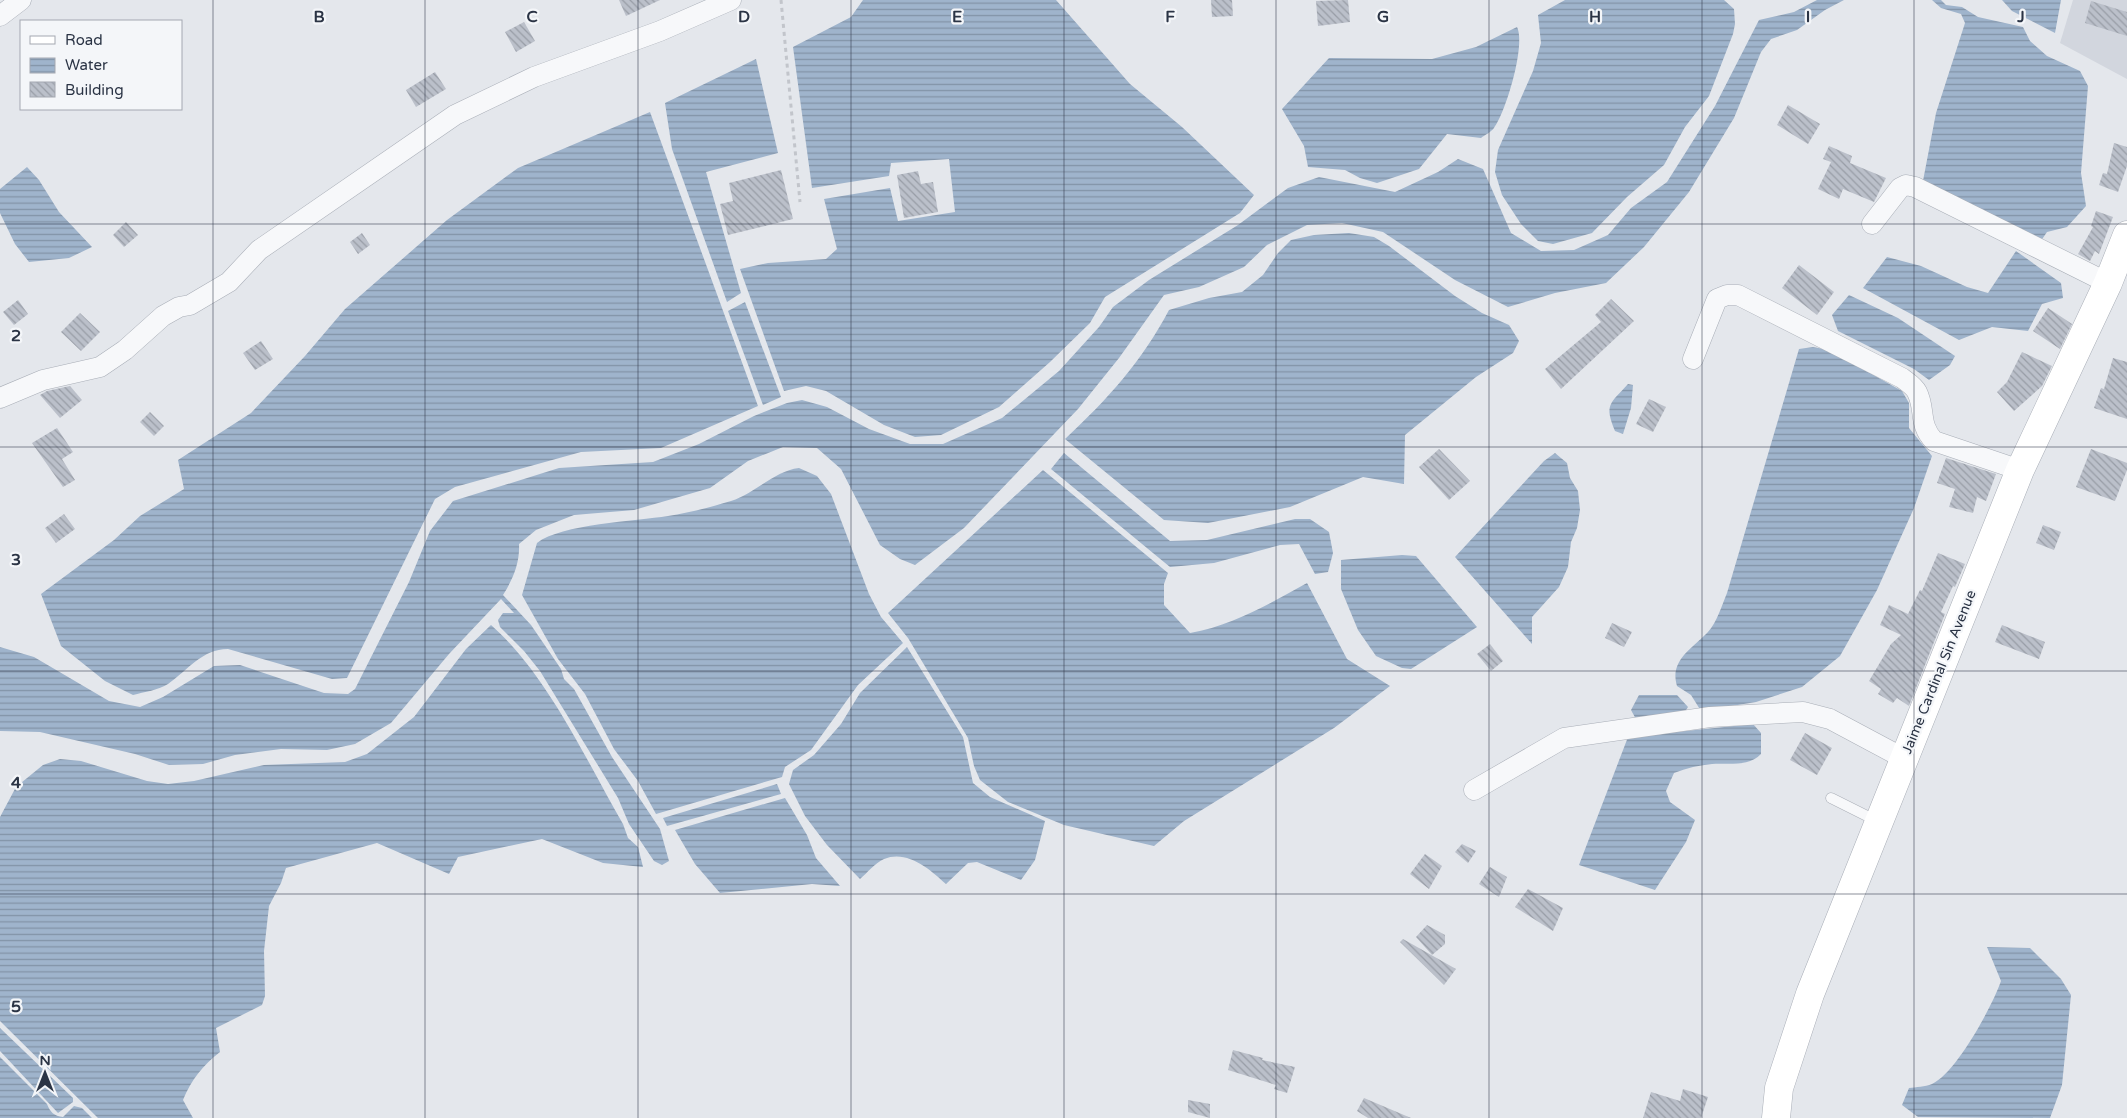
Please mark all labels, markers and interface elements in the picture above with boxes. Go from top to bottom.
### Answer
text: B [313,7,325,27]
text: C [526,7,538,27]
text: D [738,7,750,27]
text: E [952,7,962,27]
text: F [1165,7,1175,27]
text: G [1377,7,1389,27]
text: H [1589,7,1601,27]
text: I [1806,7,1810,27]
text: J [2016,7,2025,27]
legend [20,20,182,110]
text: Road [65,31,103,49]
text: Water [65,56,108,74]
text: Building [65,81,124,99]
text: 2 [11,326,21,346]
text: 3 [11,550,21,570]
street label: Jaime Cardinal Sin Avenue [1898,588,1980,756]
text: 4 [11,773,21,793]
text: 5 [11,997,21,1017]
north arrow [20,1048,70,1098]
text: N [39,1052,51,1069]

